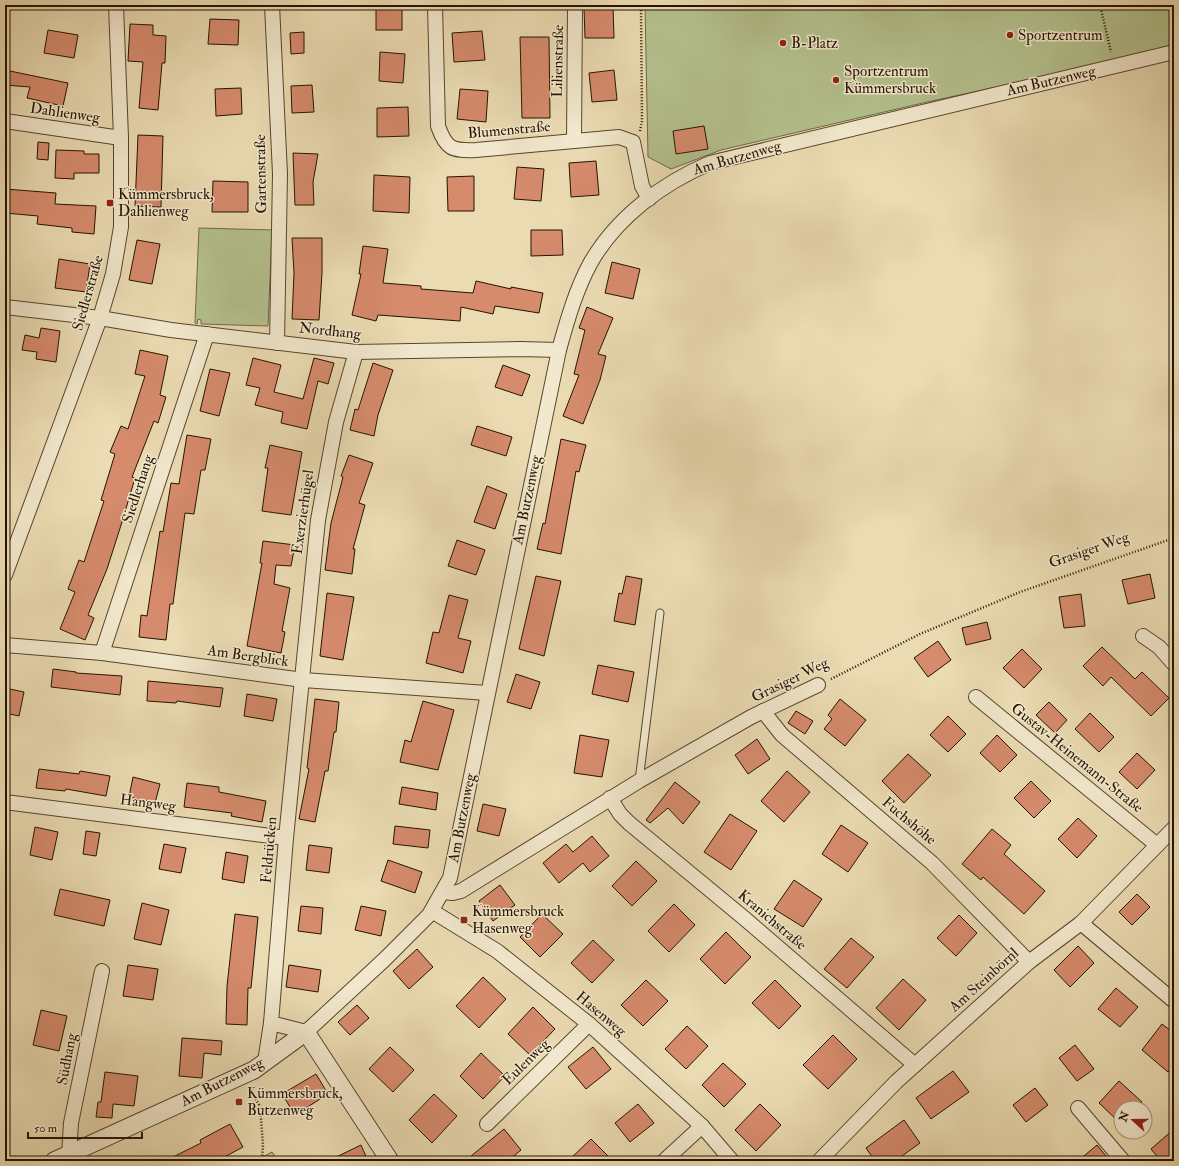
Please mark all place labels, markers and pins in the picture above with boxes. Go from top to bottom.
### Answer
place label: Sportzentrum [1018,26,1103,46]
marker: Sportzentrum [1005,30,1015,40]
place label: B-Platz [791,34,838,53]
marker: B-Platz [778,38,788,48]
place label: Sportzentrum Kümmersbruck [844,62,936,98]
marker: Sportzentrum Kümmersbruck [831,75,841,85]
place label: Kümmersbruck, Dahlienweg [118,185,214,221]
marker: Kümmersbruck, Dahlienweg [105,198,115,208]
place label: Kümmersbruck Hasenweg [472,902,564,938]
marker: Kümmersbruck Hasenweg [459,915,469,925]
place label: Kümmersbruck, Butzenweg [247,1084,343,1120]
marker: Kümmersbruck, Butzenweg [234,1097,244,1107]

